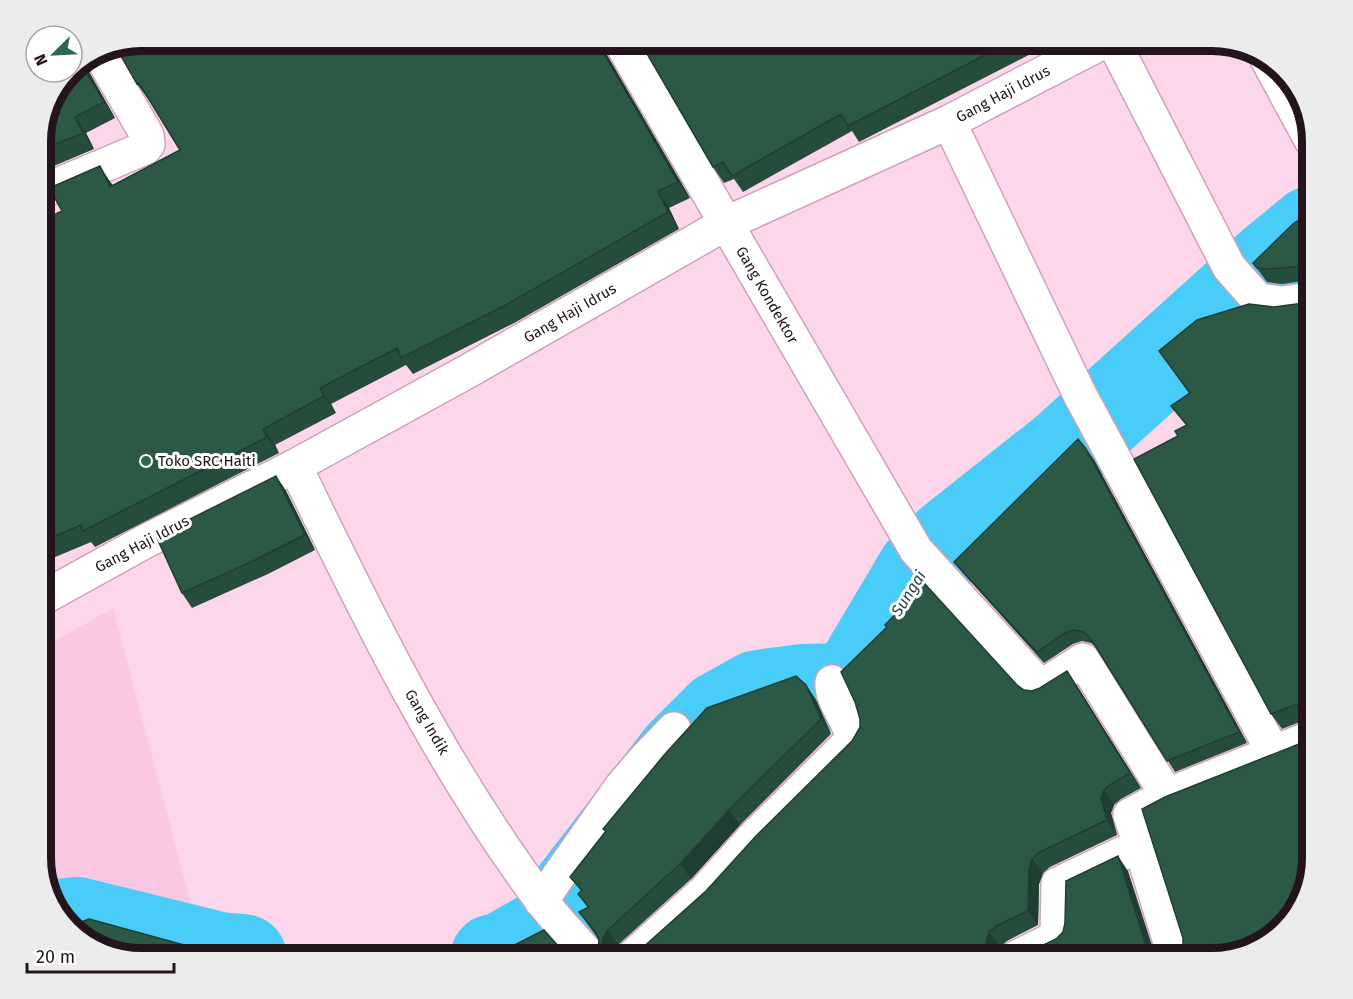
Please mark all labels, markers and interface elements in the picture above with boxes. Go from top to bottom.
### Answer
north arrow [24,24,84,84]
text: N [30,51,52,69]
street label: Gang Haji Idrus [953,62,1053,126]
street label: Gang Kondektor [732,243,802,347]
street label: Gang Haji Idrus [521,279,619,347]
place label: Toko SRC Haiti [158,452,256,470]
marker: Toko SRC Haiti [139,454,153,468]
street label: Gang Haji Idrus [92,512,192,576]
water label: Sungai [887,567,930,620]
street label: Gang Indik [401,686,453,758]
scale bar [27,936,174,974]
text: 20 m [36,946,75,968]

